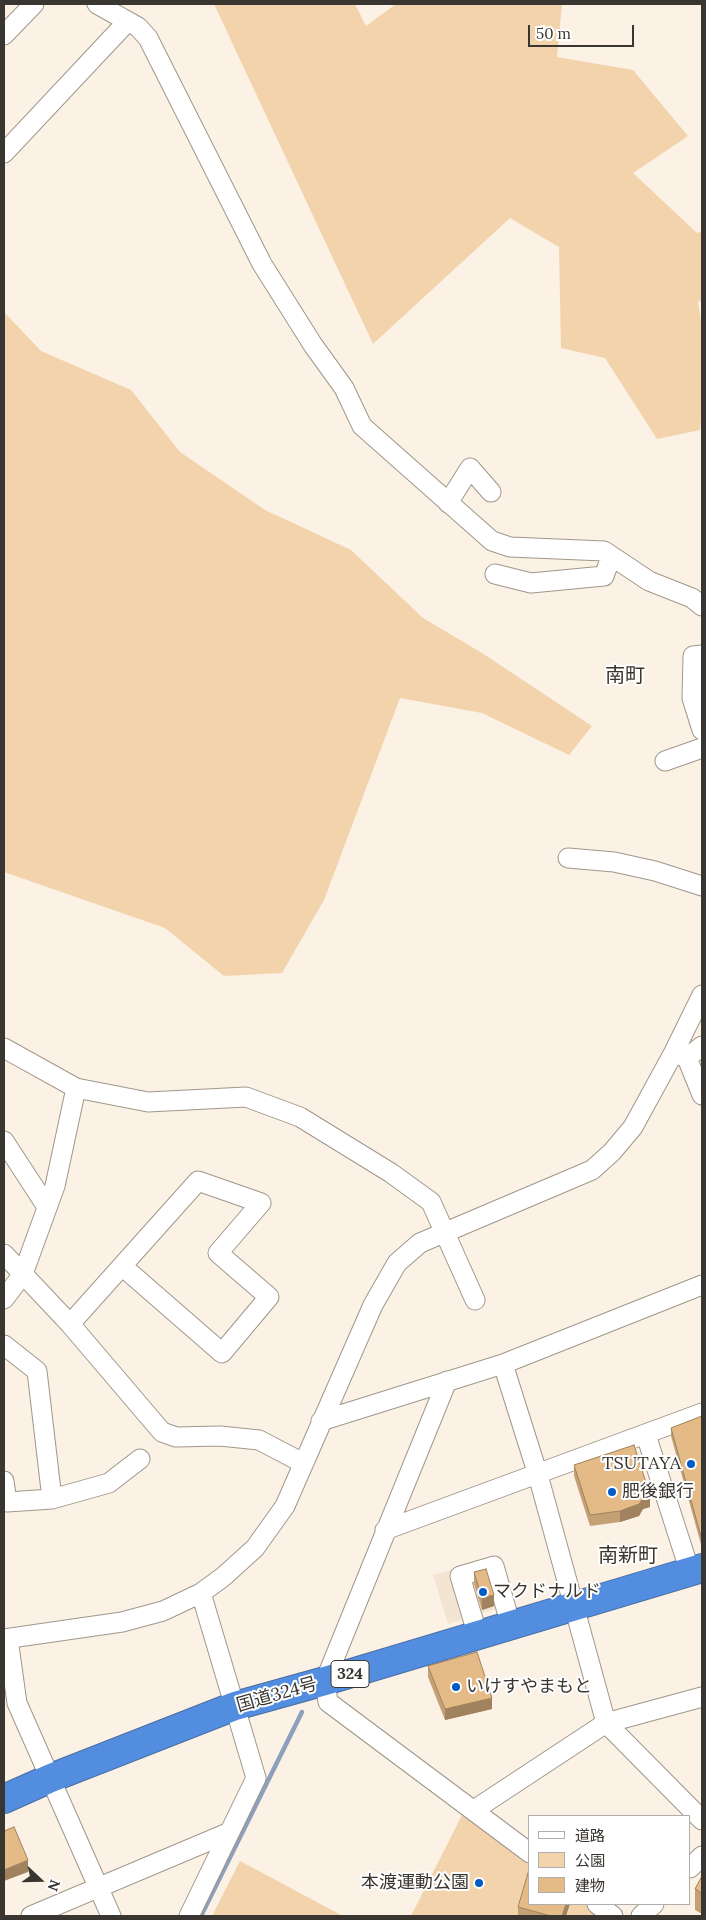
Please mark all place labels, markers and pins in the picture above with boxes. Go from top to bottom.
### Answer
place label: TSUTAYA [602,1453,681,1475]
marker: TSUTAYA [685,1458,697,1470]
place label: 肥後銀行 [622,1481,694,1503]
marker: 肥後銀行 [606,1486,618,1498]
place label: マクドナルド [493,1581,601,1603]
marker: マクドナルド [477,1586,489,1598]
place label: いけすやまもと [466,1676,592,1698]
marker: いけすやまもと [450,1681,462,1693]
place label: 本渡運動公園 [361,1872,469,1894]
marker: 本渡運動公園 [473,1877,485,1889]

